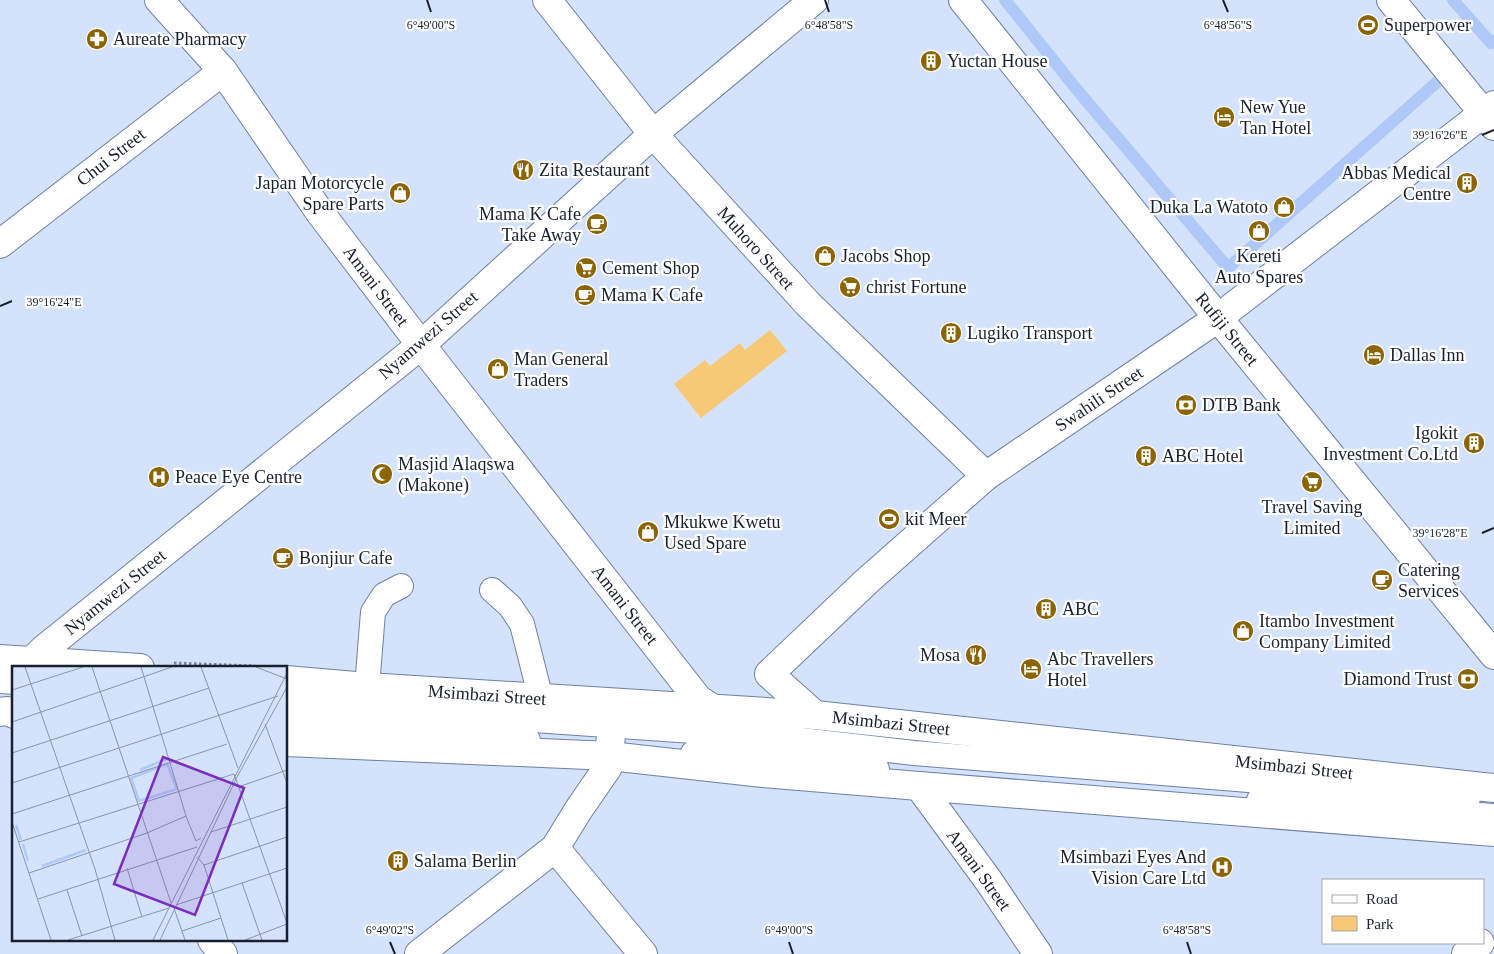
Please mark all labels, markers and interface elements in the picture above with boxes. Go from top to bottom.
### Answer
sports icon: Superpower [1356,13,1380,37]
place label: Superpower [1384,15,1471,35]
text: 6°49'00"S [407,18,455,32]
text: 6°48'58"S [805,18,853,32]
text: 6°48'56"S [1204,18,1252,32]
pharmacy icon: Aureate Pharmacy [85,27,109,51]
place label: Aureate Pharmacy [113,29,246,49]
building icon: Yuctan House [919,49,943,73]
place label: Yuctan House [947,51,1047,71]
place label: New Yue Tan Hotel [1240,97,1311,138]
hotel icon: New Yue Tan Hotel [1212,105,1236,129]
street label: Chui Street [73,124,149,190]
text: 39°16'26"E [1412,128,1468,142]
restaurant icon: Zita Restaurant [511,158,535,182]
place label: Zita Restaurant [539,160,649,180]
place label: Abbas Medical Centre [1342,163,1451,204]
building icon: Abbas Medical Centre [1455,171,1479,195]
place label: Japan Motorcycle Spare Parts [256,173,384,214]
shop icon: Japan Motorcycle Spare Parts [388,181,412,205]
shop icon: Duka La Watoto [1272,195,1296,219]
place label: Duka La Watoto [1150,197,1268,217]
street label: Muhoro Street [714,202,798,294]
place label: Mama K Cafe Take Away [479,204,581,245]
cafe icon: Mama K Cafe Take Away [585,212,609,236]
shop icon: Kereti Auto Spares [1247,219,1271,243]
street label: Amani Street [339,242,413,330]
shop icon: Jacobs Shop [813,244,837,268]
place label: Jacobs Shop [841,246,931,266]
place label: Kereti Auto Spares [1215,246,1303,287]
supermarket icon: Cement Shop [574,256,598,280]
place label: Cement Shop [602,258,700,278]
supermarket icon: christ Fortune [838,275,862,299]
place label: christ Fortune [866,277,967,297]
cafe icon: Mama K Cafe [573,283,597,307]
place label: Mama K Cafe [601,285,703,305]
street label: Nyamwezi Street [374,287,482,383]
street label: Rufiji Street [1191,288,1263,370]
text: 39°16'24"E [26,295,82,309]
building icon: Lugiko Transport [939,321,963,345]
place label: Lugiko Transport [967,323,1093,343]
hotel icon: Dallas Inn [1362,343,1386,367]
place label: Dallas Inn [1390,345,1464,365]
place label: Man General Traders [514,349,608,390]
shop icon: Man General Traders [486,357,510,381]
street label: Swahili Street [1051,362,1147,436]
bank icon: DTB Bank [1174,393,1198,417]
place label: DTB Bank [1202,395,1281,415]
place label: Igokit Investment Co.Ltd [1323,423,1458,464]
building icon: Igokit Investment Co.Ltd [1462,431,1486,455]
building icon: ABC Hotel [1134,444,1158,468]
place label: ABC Hotel [1162,446,1244,466]
place label: Masjid Alaqswa (Makone) [398,454,515,496]
mosque icon: Masjid Alaqswa (Makone) [370,462,394,486]
hospital icon: Peace Eye Centre [147,465,171,489]
place label: Peace Eye Centre [175,467,302,487]
supermarket icon: Travel Saving Limited [1300,470,1324,494]
place label: Travel Saving Limited [1262,497,1362,538]
sports icon: kit Meer [877,507,901,531]
place label: kit Meer [905,509,966,529]
place label: Mkukwe Kwetu Used Spare [664,512,780,553]
shop icon: Mkukwe Kwetu Used Spare [636,520,660,544]
text: 39°16'28"E [1412,526,1468,540]
street label: Nyamwezi Street [60,545,170,639]
cafe icon: Bonjiur Cafe [271,546,295,570]
place label: Bonjiur Cafe [299,548,392,568]
place label: Catering Services [1398,560,1460,601]
street label: Amani Street [588,561,662,649]
cafe icon: Catering Services [1370,568,1394,592]
building icon: ABC [1034,597,1058,621]
place label: ABC [1062,599,1099,619]
place label: Itambo Investment Company Limited [1259,611,1394,652]
shop icon: Itambo Investment Company Limited [1231,619,1255,643]
restaurant icon: Mosa [964,643,988,667]
place label: Mosa [920,645,960,665]
place label: Abc Travellers Hotel [1047,649,1154,690]
hotel icon: Abc Travellers Hotel [1019,657,1043,681]
inset map [12,666,288,942]
bank icon: Diamond Trust [1456,667,1480,691]
place label: Diamond Trust [1343,669,1452,689]
street label: Msimbazi Street [427,681,547,709]
street label: Msimbazi Street [831,707,951,739]
street label: Msimbazi Street [1234,751,1354,783]
street label: Amani Street [943,825,1015,915]
place label: Msimbazi Eyes And Vision Care Ltd [1060,847,1206,888]
building icon: Salama Berlin [386,849,410,873]
place label: Salama Berlin [414,851,516,871]
hospital icon: Msimbazi Eyes And Vision Care Ltd [1210,855,1234,879]
legend [1322,879,1484,944]
text: Road [1366,891,1398,907]
text: Park [1366,916,1394,932]
text: 6°49'02"S [366,923,414,937]
text: 6°49'00"S [765,923,813,937]
text: 6°48'58"S [1163,923,1211,937]

